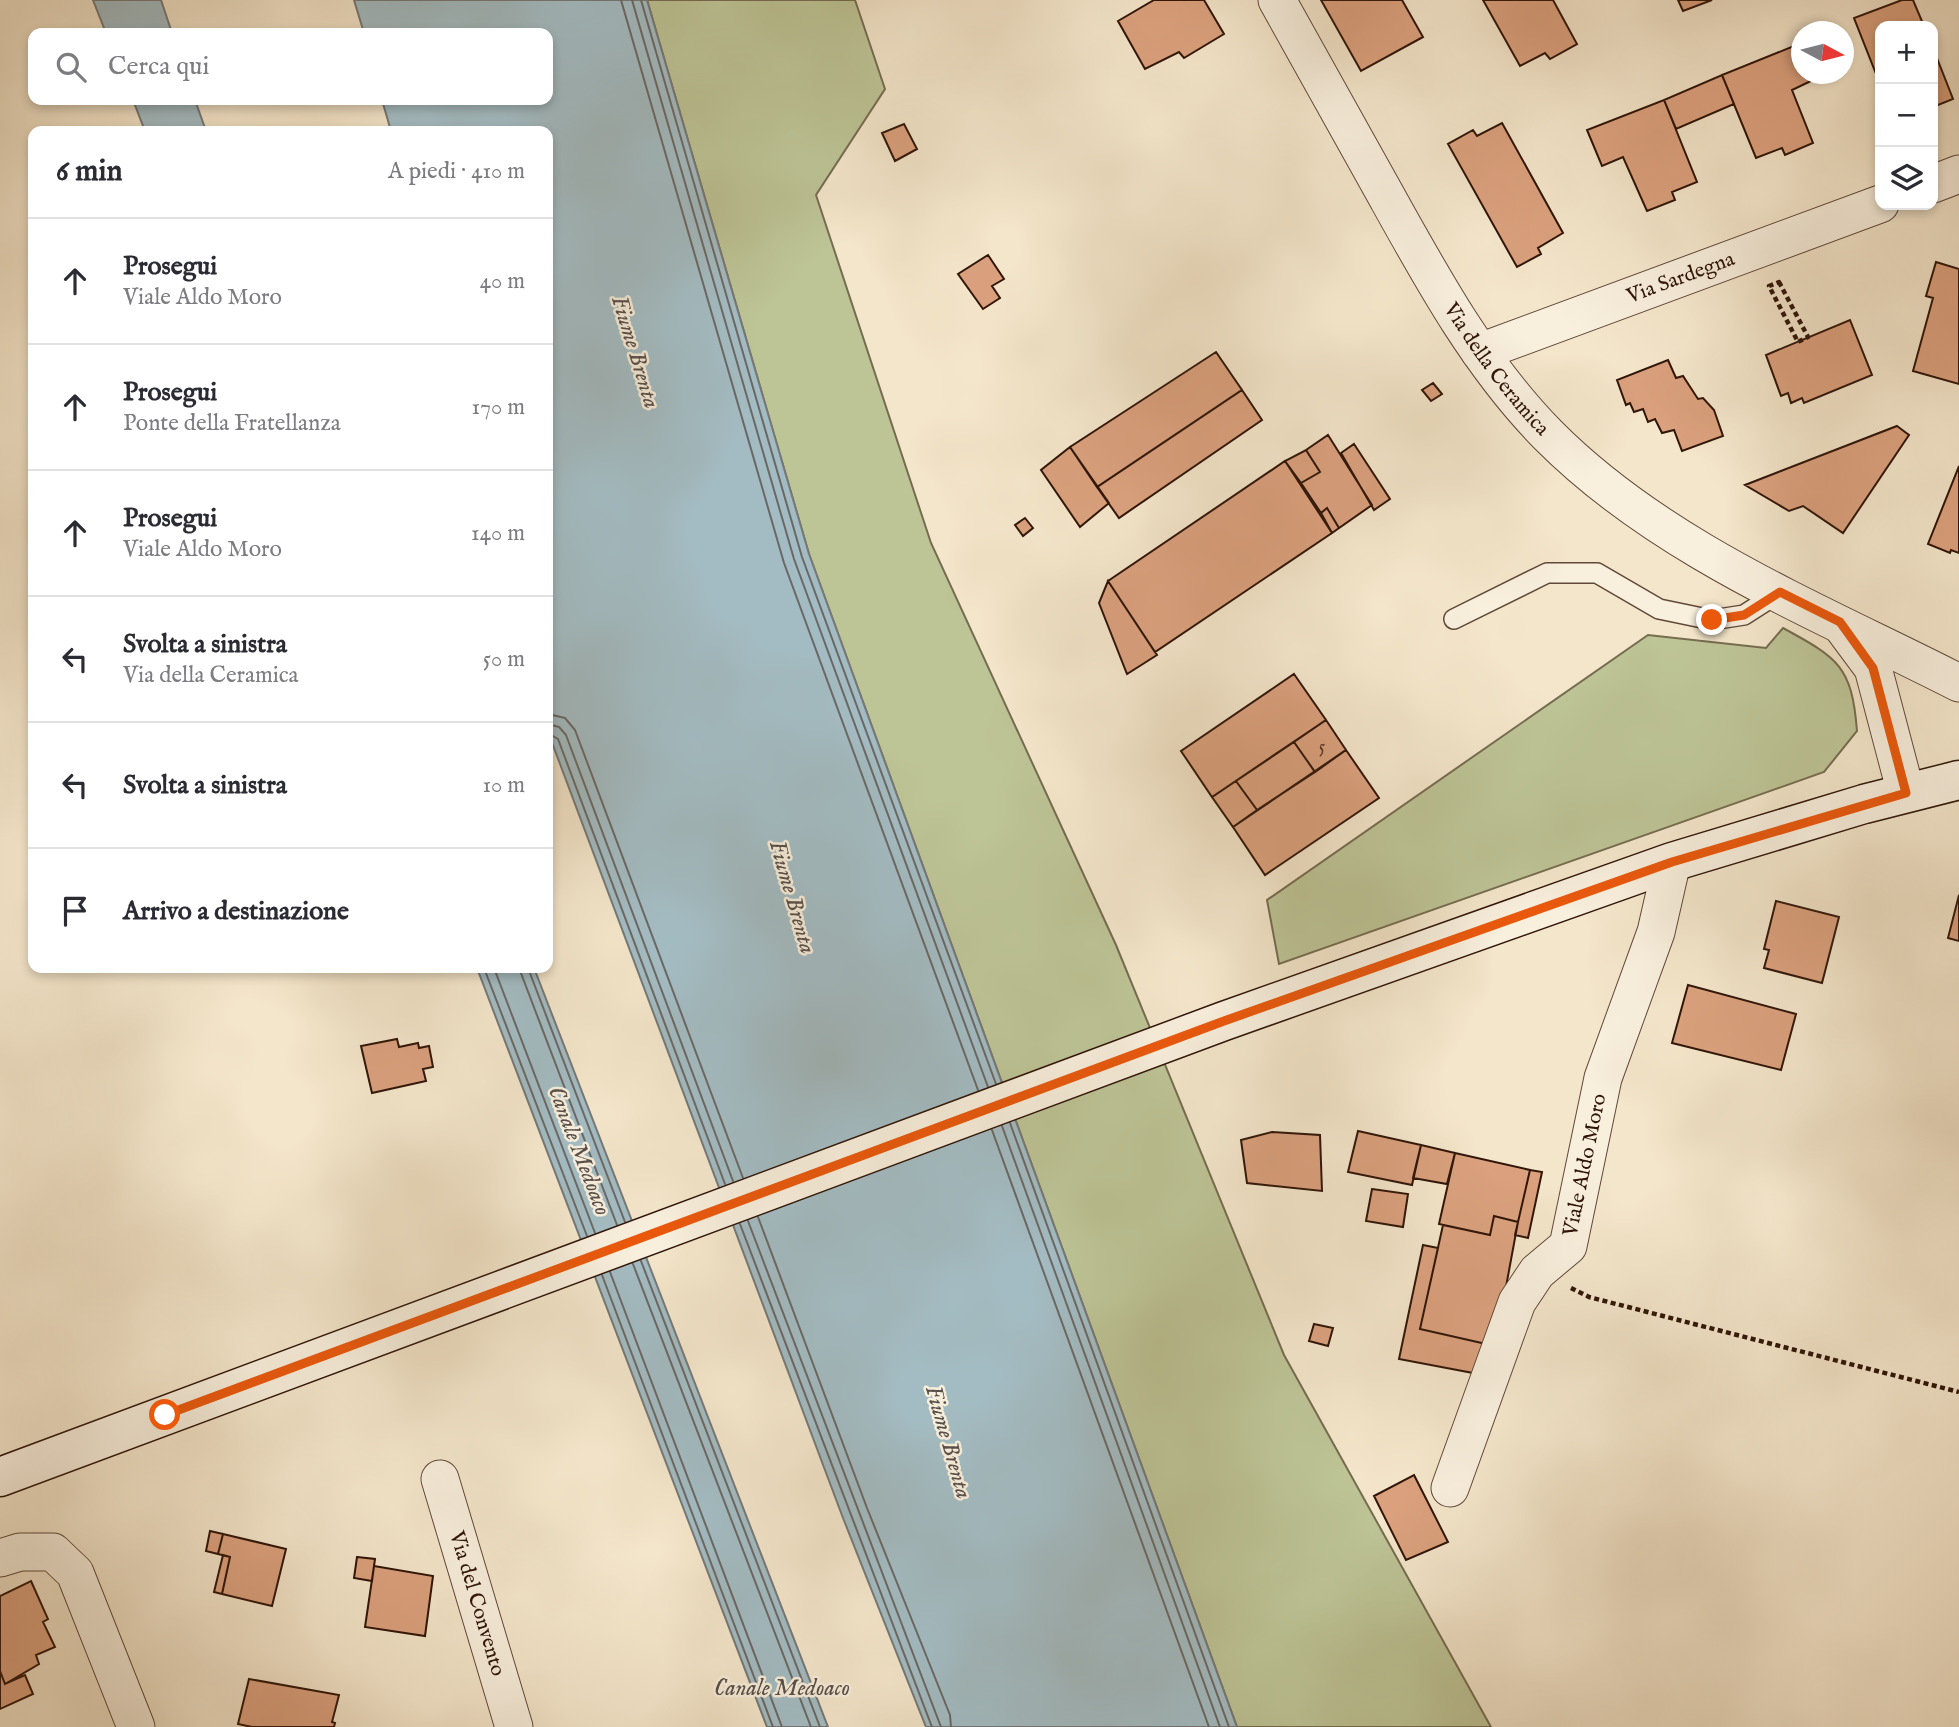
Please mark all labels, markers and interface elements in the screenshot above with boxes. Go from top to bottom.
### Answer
north arrow [1791,21,1854,84]
map controls [1875,21,1938,210]
button: + [1875,21,1938,84]
search box [28,28,553,105]
icon: search [52,48,90,86]
text: Cerca qui [108,50,209,83]
button: − [1875,84,1938,147]
button: layers [1875,147,1938,210]
text: 6 min [56,153,122,191]
text: A piedi · 410 m [388,157,525,186]
street label: Via Sardegna [1622,245,1739,310]
text: Prosegui [123,250,217,283]
icon: ahead [56,262,94,300]
text: 40 m [480,267,525,296]
text: Viale Aldo Moro [123,283,282,312]
water label: Fiume Brenta [604,292,666,412]
street label: Via della Ceramica [1437,297,1556,442]
text: Prosegui [123,376,217,409]
icon: ahead [56,388,94,426]
text: 170 m [472,393,525,422]
text: Ponte della Fratellanza [123,409,341,438]
text: Prosegui [123,502,217,535]
icon: ahead [56,514,94,552]
text: 140 m [471,519,525,548]
text: Viale Aldo Moro [123,535,282,564]
route end [1696,604,1727,635]
text: Svolta a sinistra [123,628,287,661]
icon: left [56,640,94,678]
text: 50 m [483,645,525,674]
text: Via della Ceramica [123,661,299,690]
house number: 5 [1319,736,1326,759]
icon: left [56,766,94,804]
text: Svolta a sinistra [123,769,287,802]
text: 10 m [482,771,525,800]
water label: Fiume Brenta [762,837,822,957]
icon: arrive [56,892,94,930]
text: Arrivo a destinazione [123,895,349,928]
water label: Canale Medoaco [541,1082,617,1220]
street label: Viale Aldo Moro [1557,1091,1613,1240]
water label: Fiume Brenta [918,1382,978,1502]
route start [149,1399,180,1430]
street label: Via del Convento [443,1527,512,1679]
water label: Canale Medoaco [714,1674,850,1703]

